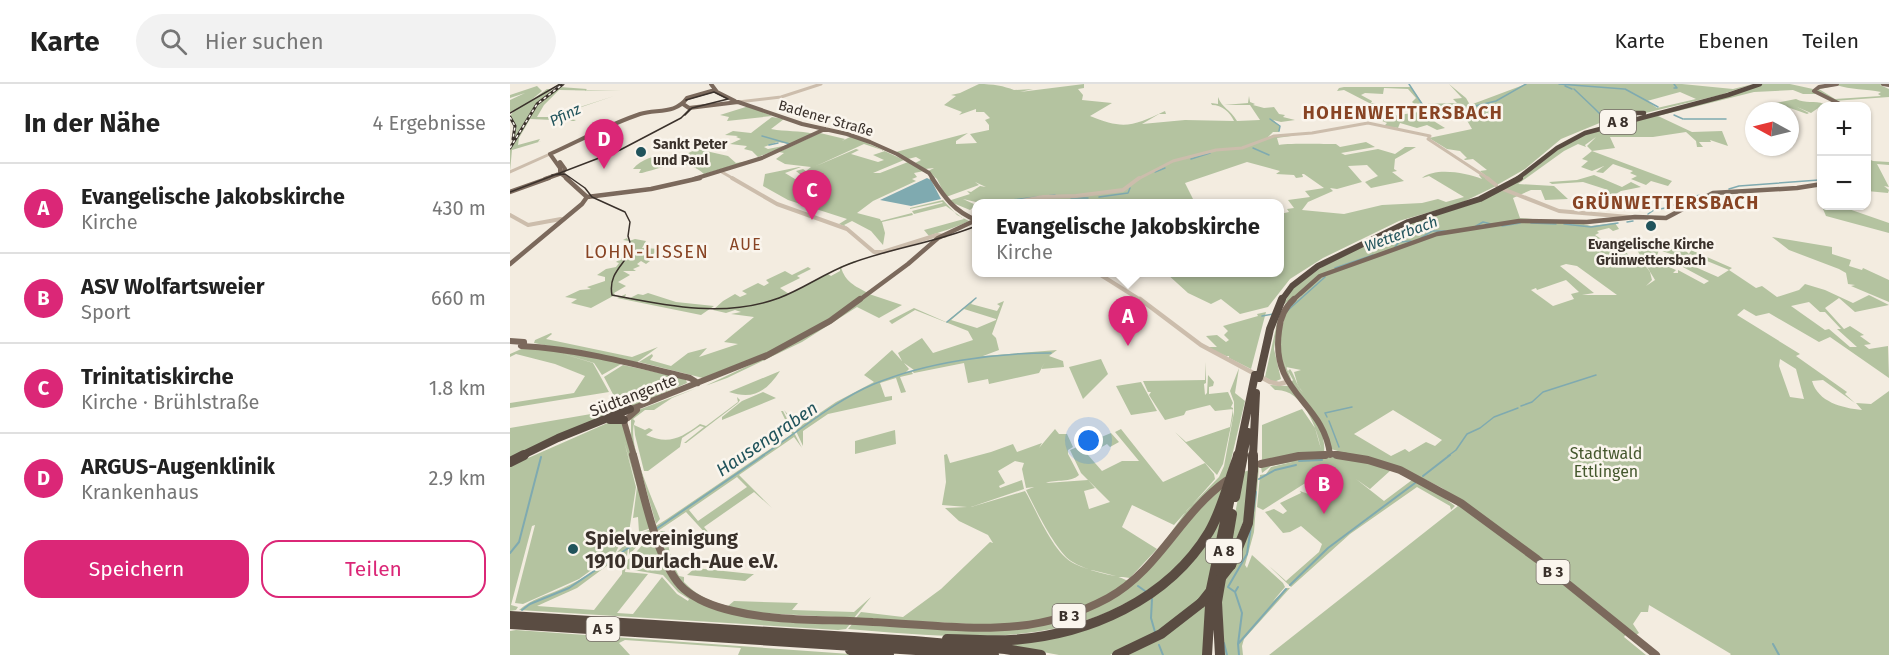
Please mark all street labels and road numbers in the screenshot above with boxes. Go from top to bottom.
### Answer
street label: Badener Straße [776,97,875,140]
road number: A 8 [1600,110,1636,134]
street label: Südtangente [587,370,679,421]
road number: A 8 [1206,539,1242,563]
road number: B 3 [1536,560,1570,584]
road number: B 3 [1052,604,1086,628]
road number: A 5 [586,617,620,641]

